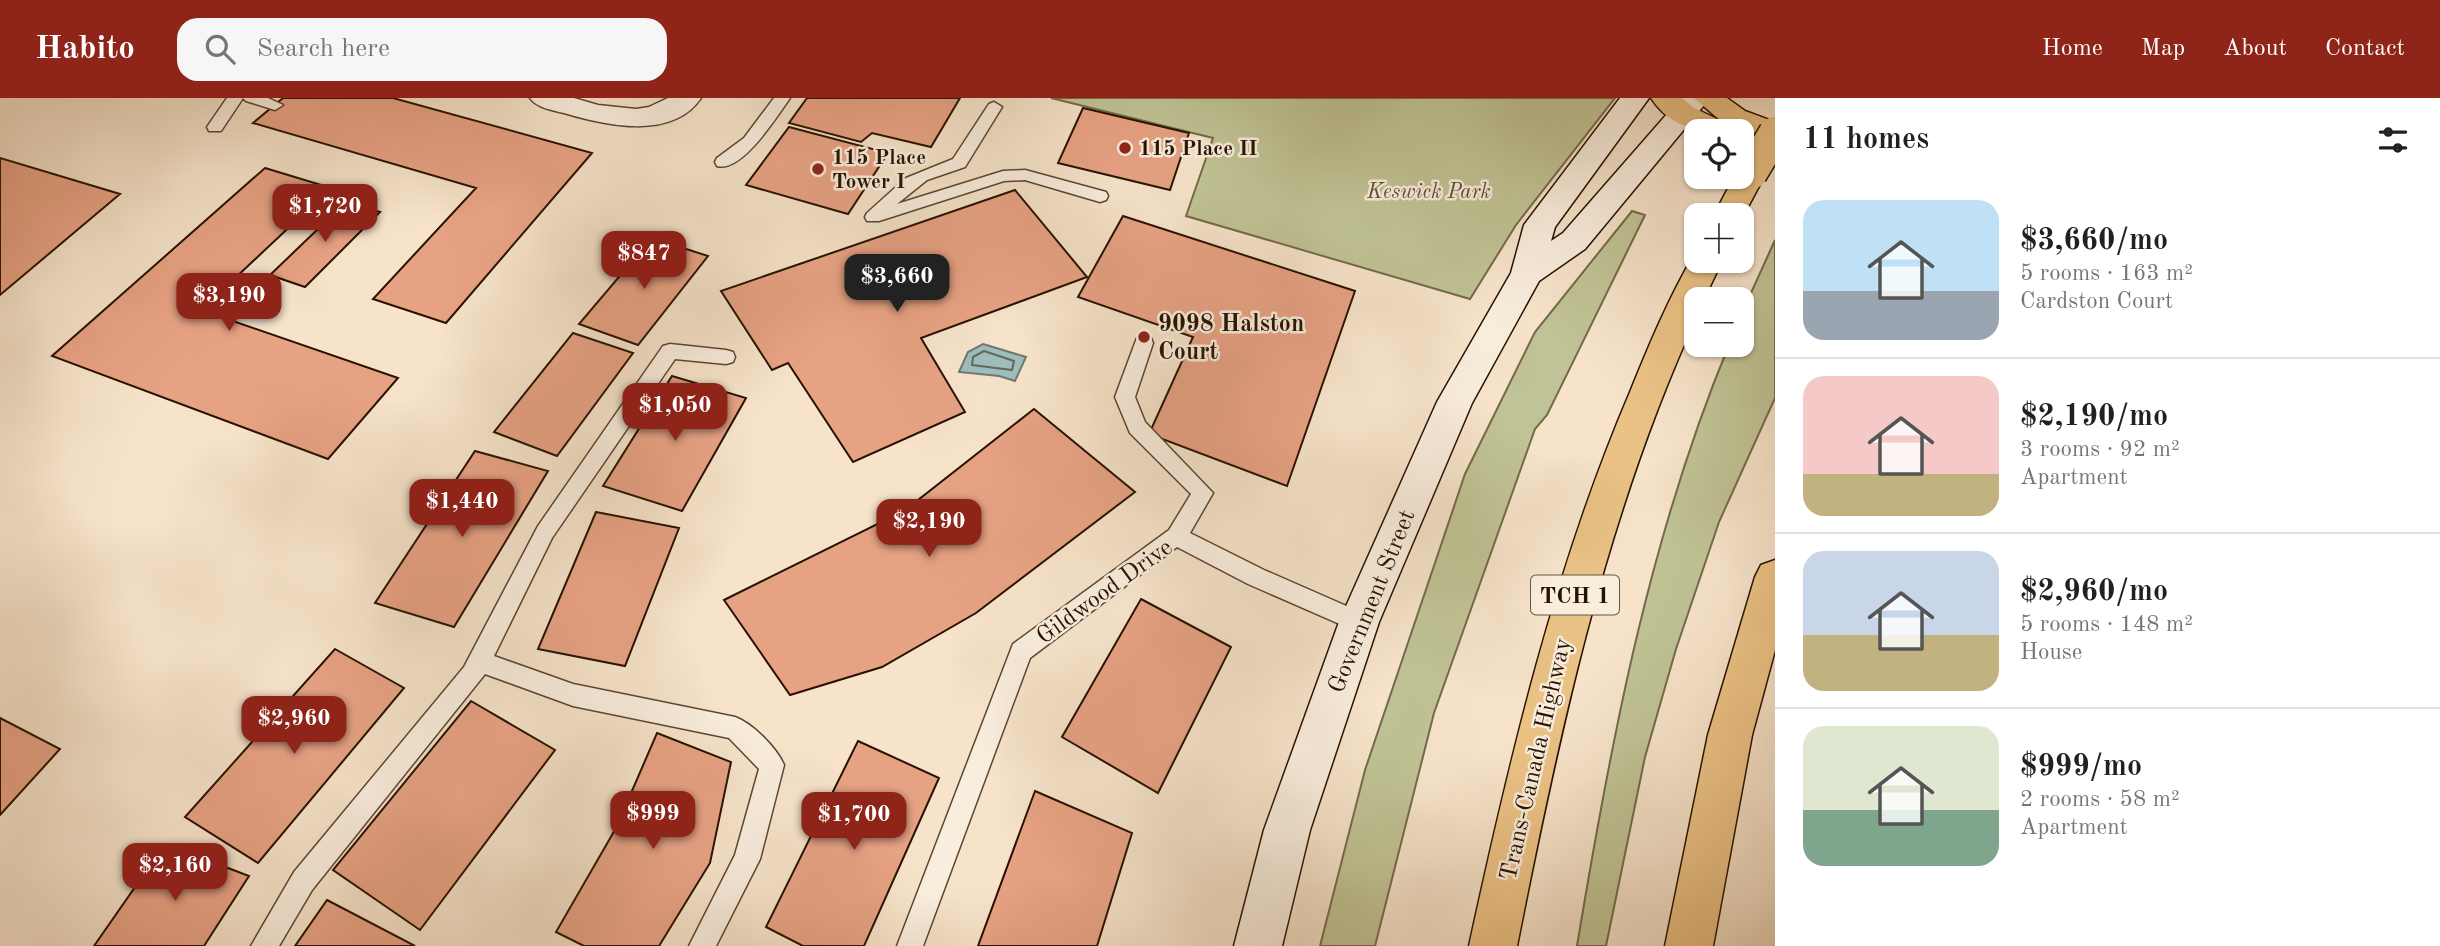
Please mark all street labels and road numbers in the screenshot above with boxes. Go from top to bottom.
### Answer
street label: Government Street [1325,507,1421,697]
street label: Gildwood Drive [1033,536,1177,650]
road number: TCH 1 [1531,575,1619,614]
street label: Trans-Canada Highway [1497,635,1577,883]

